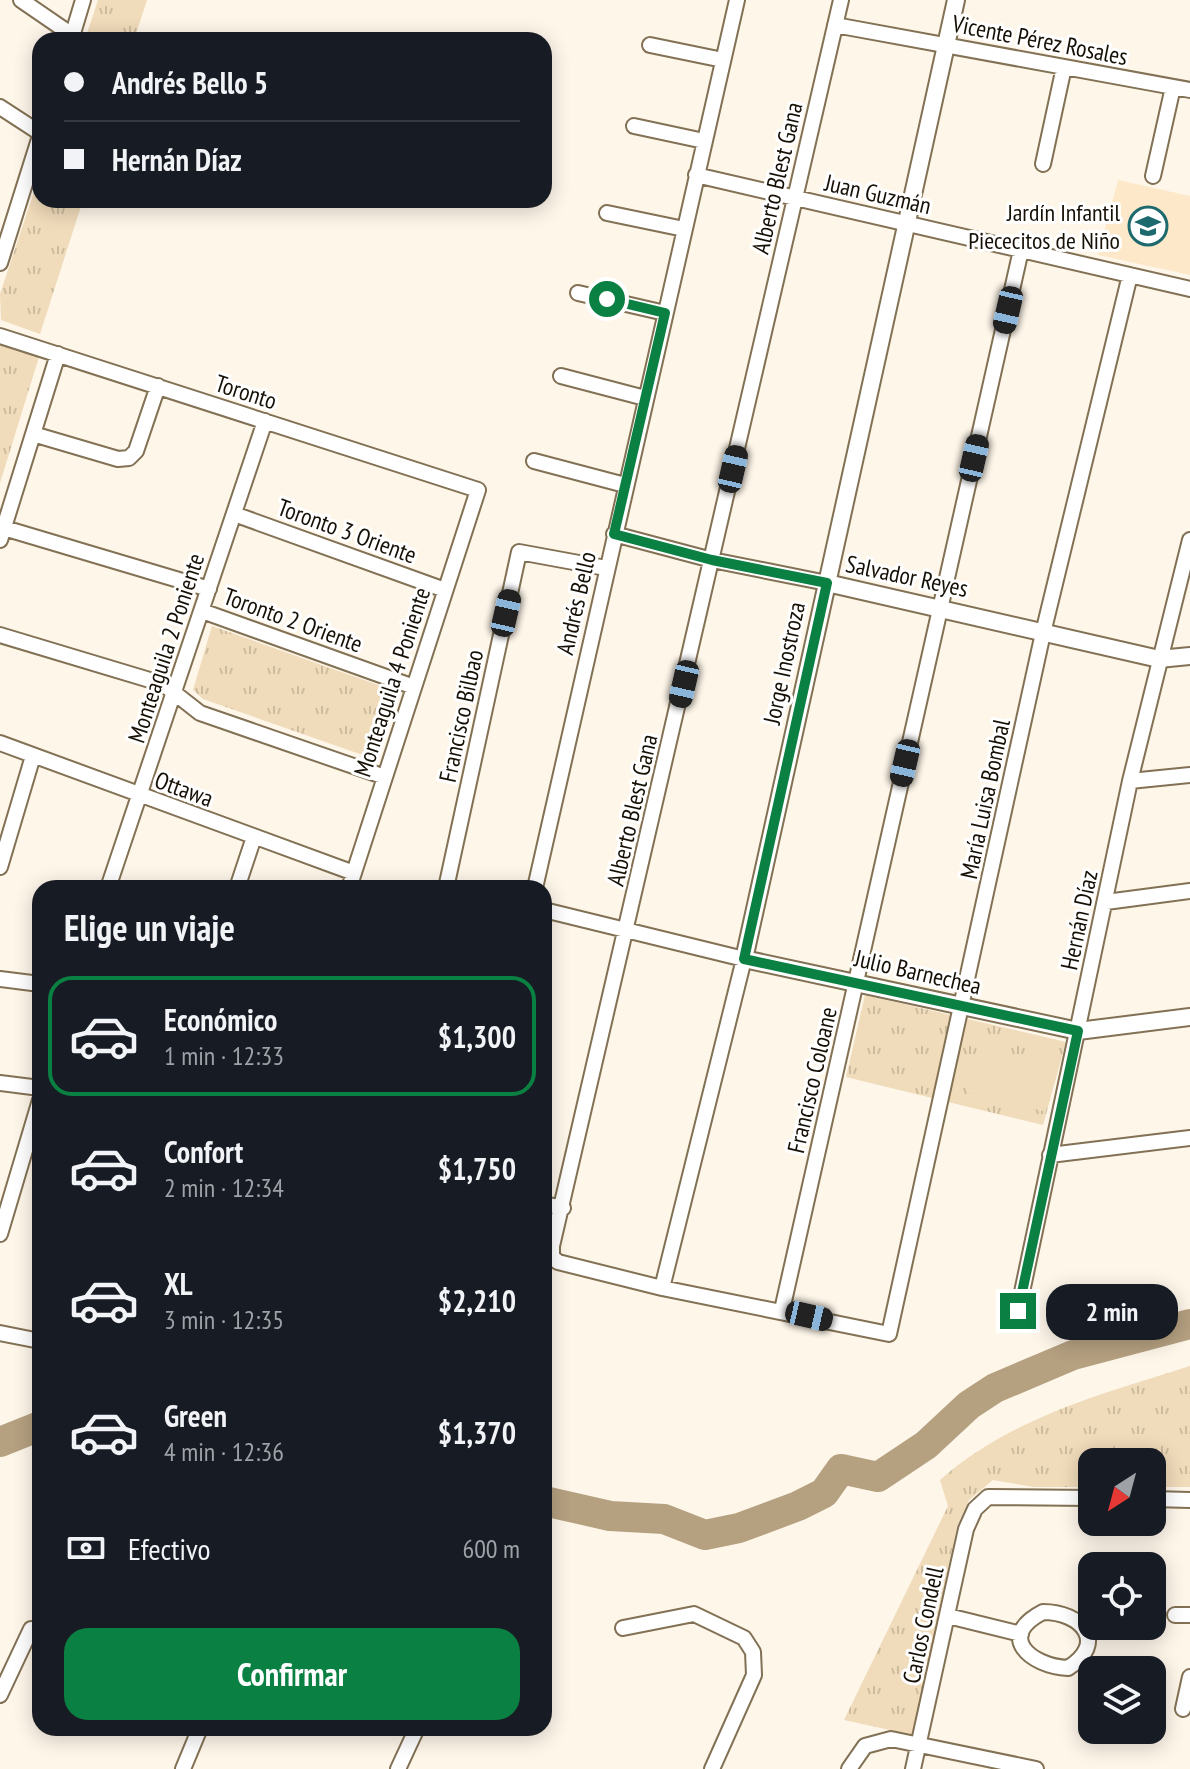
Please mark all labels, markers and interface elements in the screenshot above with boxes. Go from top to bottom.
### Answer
street label: Vicente Pérez Rosales [949,8,1130,72]
text: Andrés Bello 5 [112,63,268,102]
street label: Alberto Blest Gana [745,99,809,257]
text: Hernán Díaz [112,140,242,179]
street label: Juan Guzmán [821,167,934,221]
place label: Jardín Infantil Piececitos de Niño [968,197,1120,256]
school or university icon: Jardín Infantil Piececitos de Niño [1127,205,1169,247]
route start [589,281,625,317]
car [991,284,1025,336]
street label: Toronto [211,368,281,416]
car [957,432,991,484]
car [716,443,750,495]
street label: Toronto 3 Oriente [273,492,421,570]
street label: Andrés Bello [549,548,603,658]
street label: Salvador Reyes [843,548,971,604]
street label: Monteaguila 2 Poniente [121,549,211,747]
street label: Toronto 2 Oriente [219,581,367,659]
street label: Monteaguila 4 Poniente [347,583,437,781]
car [489,587,523,639]
street label: Jorge Inostroza [756,599,812,728]
street label: Francisco Bilbao [432,647,490,785]
car [667,658,701,710]
street label: María Luisa Bombal [953,716,1017,882]
street label: Alberto Blest Gana [600,731,664,889]
car [888,737,922,789]
street label: Ottawa [151,764,217,814]
street label: Hernán Díaz [1053,867,1105,973]
text: Elige un viaje [64,904,235,951]
street label: Julio Barnechea [851,942,984,1002]
icon: car [68,1000,140,1072]
text: Económico [164,1000,277,1039]
street label: Francisco Coloane [780,1004,844,1156]
text: $1,300 [438,1017,516,1056]
text: 1 min · 12:33 [164,1039,284,1072]
icon: car [68,1132,140,1204]
text: Confort [164,1132,243,1171]
text: $1,750 [438,1149,516,1188]
text: 2 min · 12:34 [164,1171,284,1204]
icon: car [68,1264,140,1336]
text: XL [164,1264,193,1303]
text: $2,210 [438,1281,516,1320]
callout: 2 min [1046,1283,1178,1339]
route end [1000,1293,1036,1329]
text: 2 min [1086,1295,1138,1328]
car [783,1299,835,1333]
text: 3 min · 12:35 [164,1303,284,1336]
icon: car [68,1396,140,1468]
text: Green [164,1396,227,1435]
text: $1,370 [438,1413,516,1452]
text: 4 min · 12:36 [164,1435,284,1468]
north arrow [1078,1448,1166,1536]
map controls [1078,1448,1166,1744]
icon: cash [64,1526,108,1570]
text: Efectivo [128,1529,211,1568]
text: 600 m [462,1532,520,1565]
button: locate [1078,1552,1166,1640]
street label: Carlos Condell [895,1563,951,1686]
button: Confirmar [64,1628,520,1720]
button: layers [1078,1656,1166,1744]

